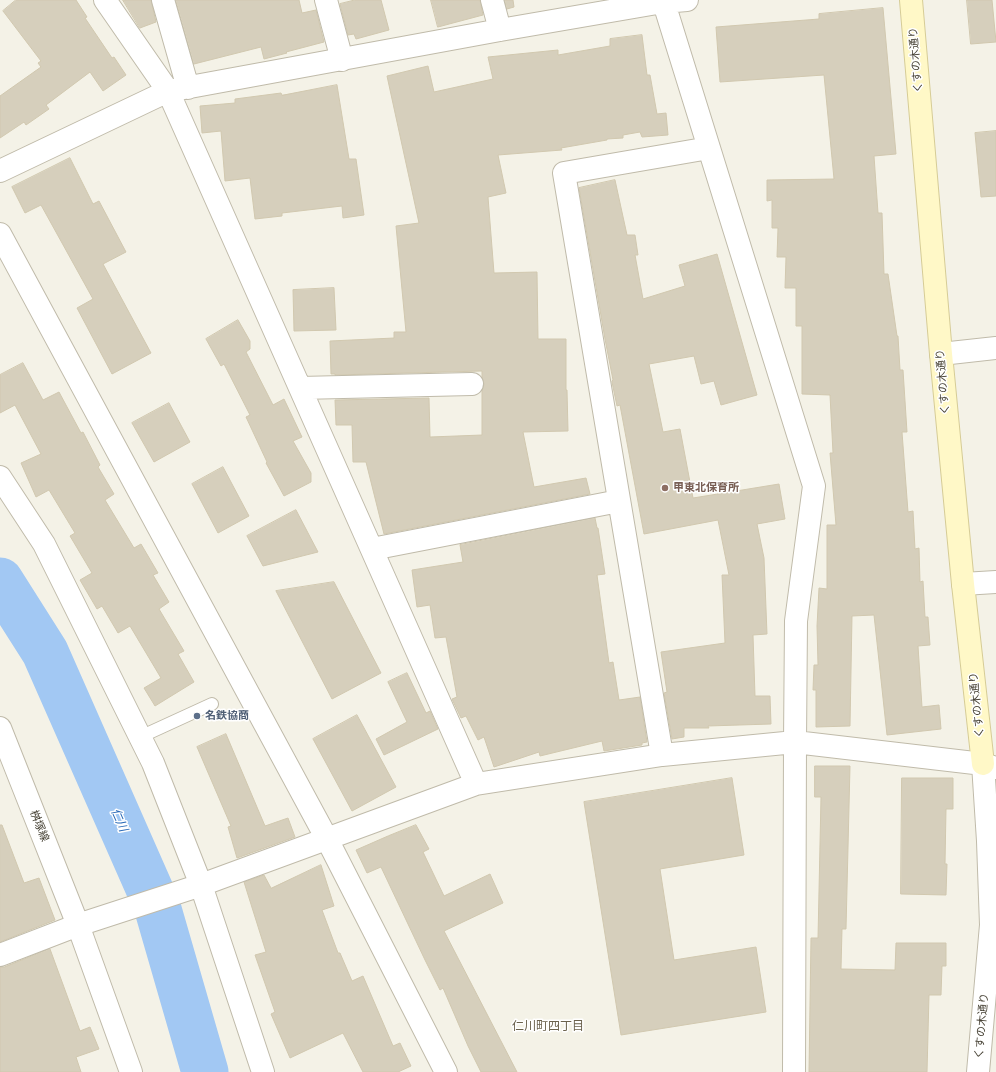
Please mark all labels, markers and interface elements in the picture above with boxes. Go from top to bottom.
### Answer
street label: くすの木通り [907,27,925,93]
street label: くすの木通り [934,349,952,415]
place label: 甲東北保育所 [673,481,739,495]
marker: 甲東北保育所 [660,483,670,493]
street label: くすの木通り [967,671,987,739]
place label: 名鉄協商 [205,709,249,723]
marker: 名鉄協商 [192,711,202,721]
water label: 仁川 [108,806,130,834]
street label: 桝塚線 [27,808,51,844]
street label: くすの木通り [973,993,991,1059]
district label: 仁川町四丁目 [512,1020,584,1034]

